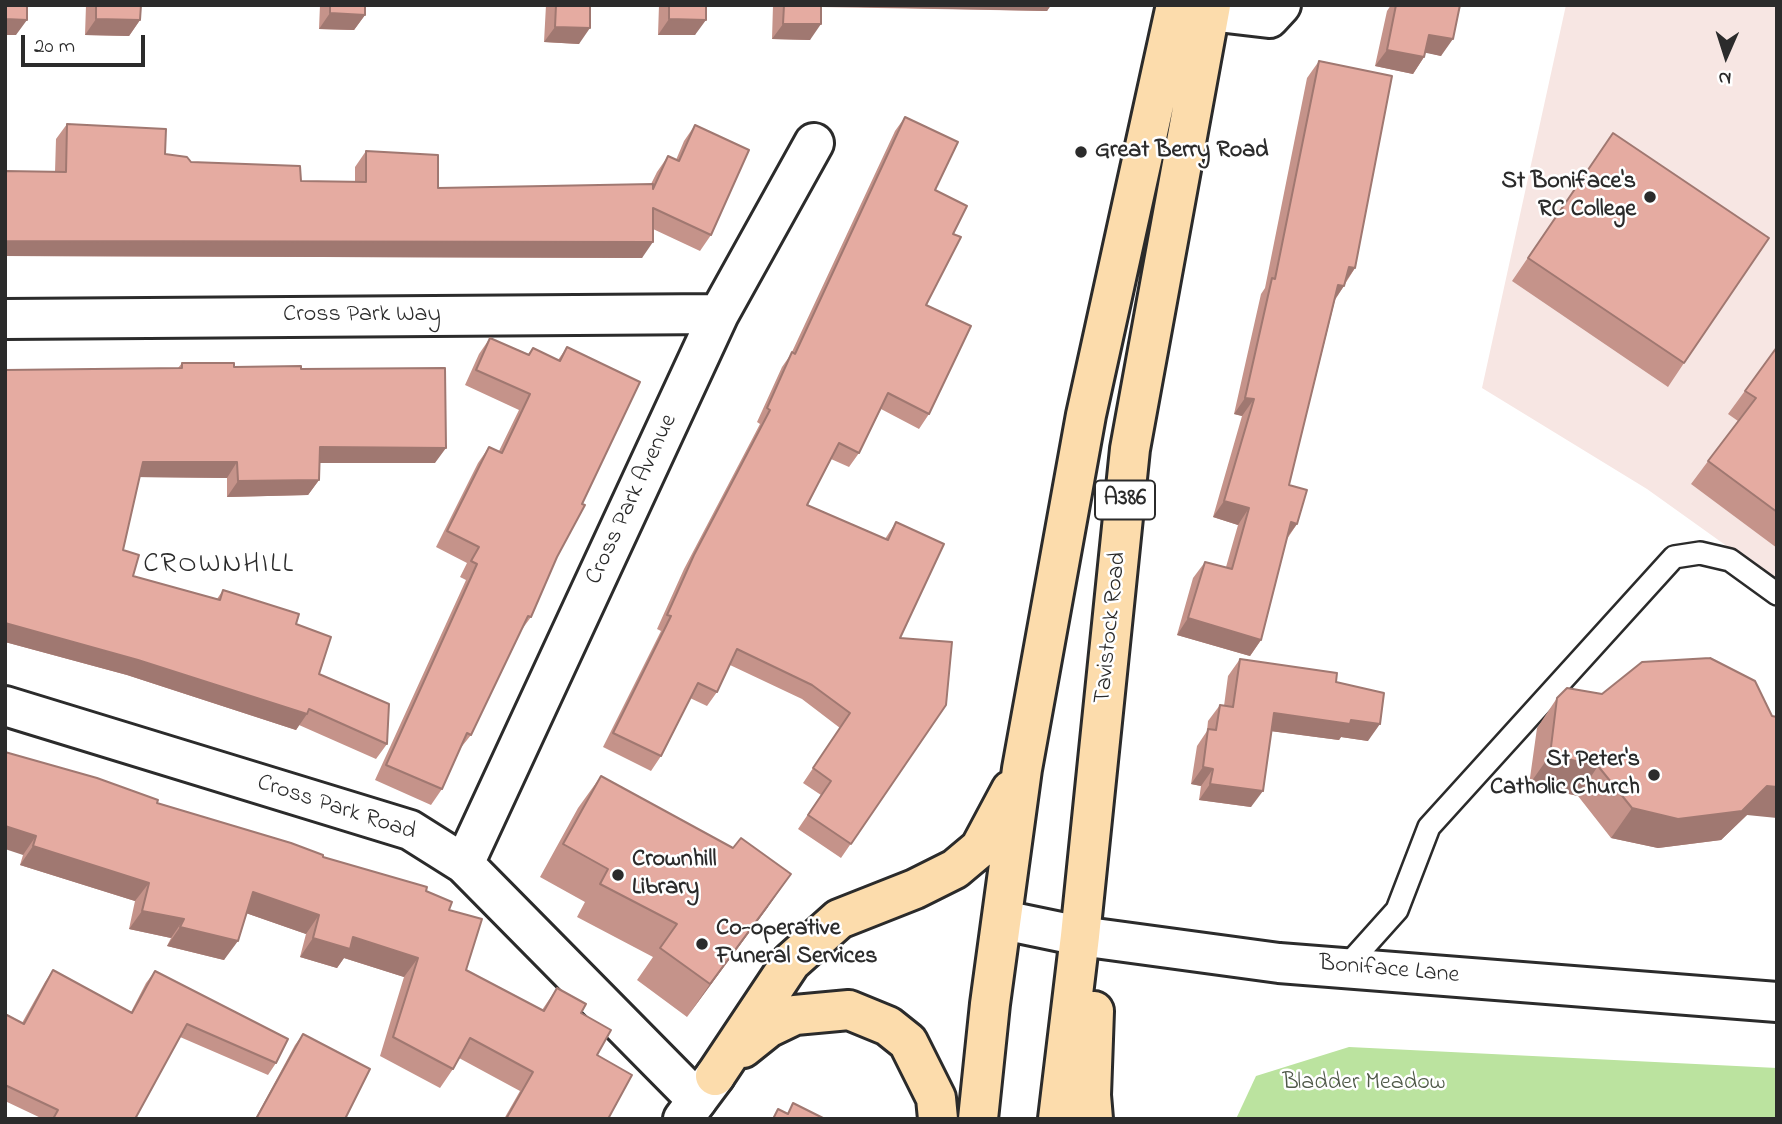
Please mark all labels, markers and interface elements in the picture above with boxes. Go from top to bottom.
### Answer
scale bar [24,21,149,65]
north arrow [1691,21,1761,91]
text: 20 m [34,32,75,62]
text: N [1718,64,1732,91]
place label: Great Berry Road [1095,138,1269,166]
marker: Great Berry Road [1073,144,1089,160]
place label: St Boniface's RC College [1502,169,1636,225]
marker: St Boniface's RC College [1642,189,1658,205]
street label: Cross Park Way [283,302,441,330]
street label: Cross Park Avenue [581,410,685,590]
road number: A386 [1095,480,1155,520]
district label: CROWNHILL [144,549,294,583]
street label: Tavistock Road [1090,551,1134,705]
place label: St Peter's Catholic Church [1490,747,1640,803]
marker: St Peter's Catholic Church [1646,767,1662,783]
street label: Cross Park Road [253,770,419,848]
place label: Crownhill Library [632,847,716,903]
marker: Crownhill Library [610,867,626,883]
place label: Co-operative Funeral Services [716,916,877,972]
marker: Co-operative Funeral Services [694,936,710,952]
street label: Boniface Lane [1318,951,1460,991]
park label: Bladder Meadow [1283,1070,1445,1098]

